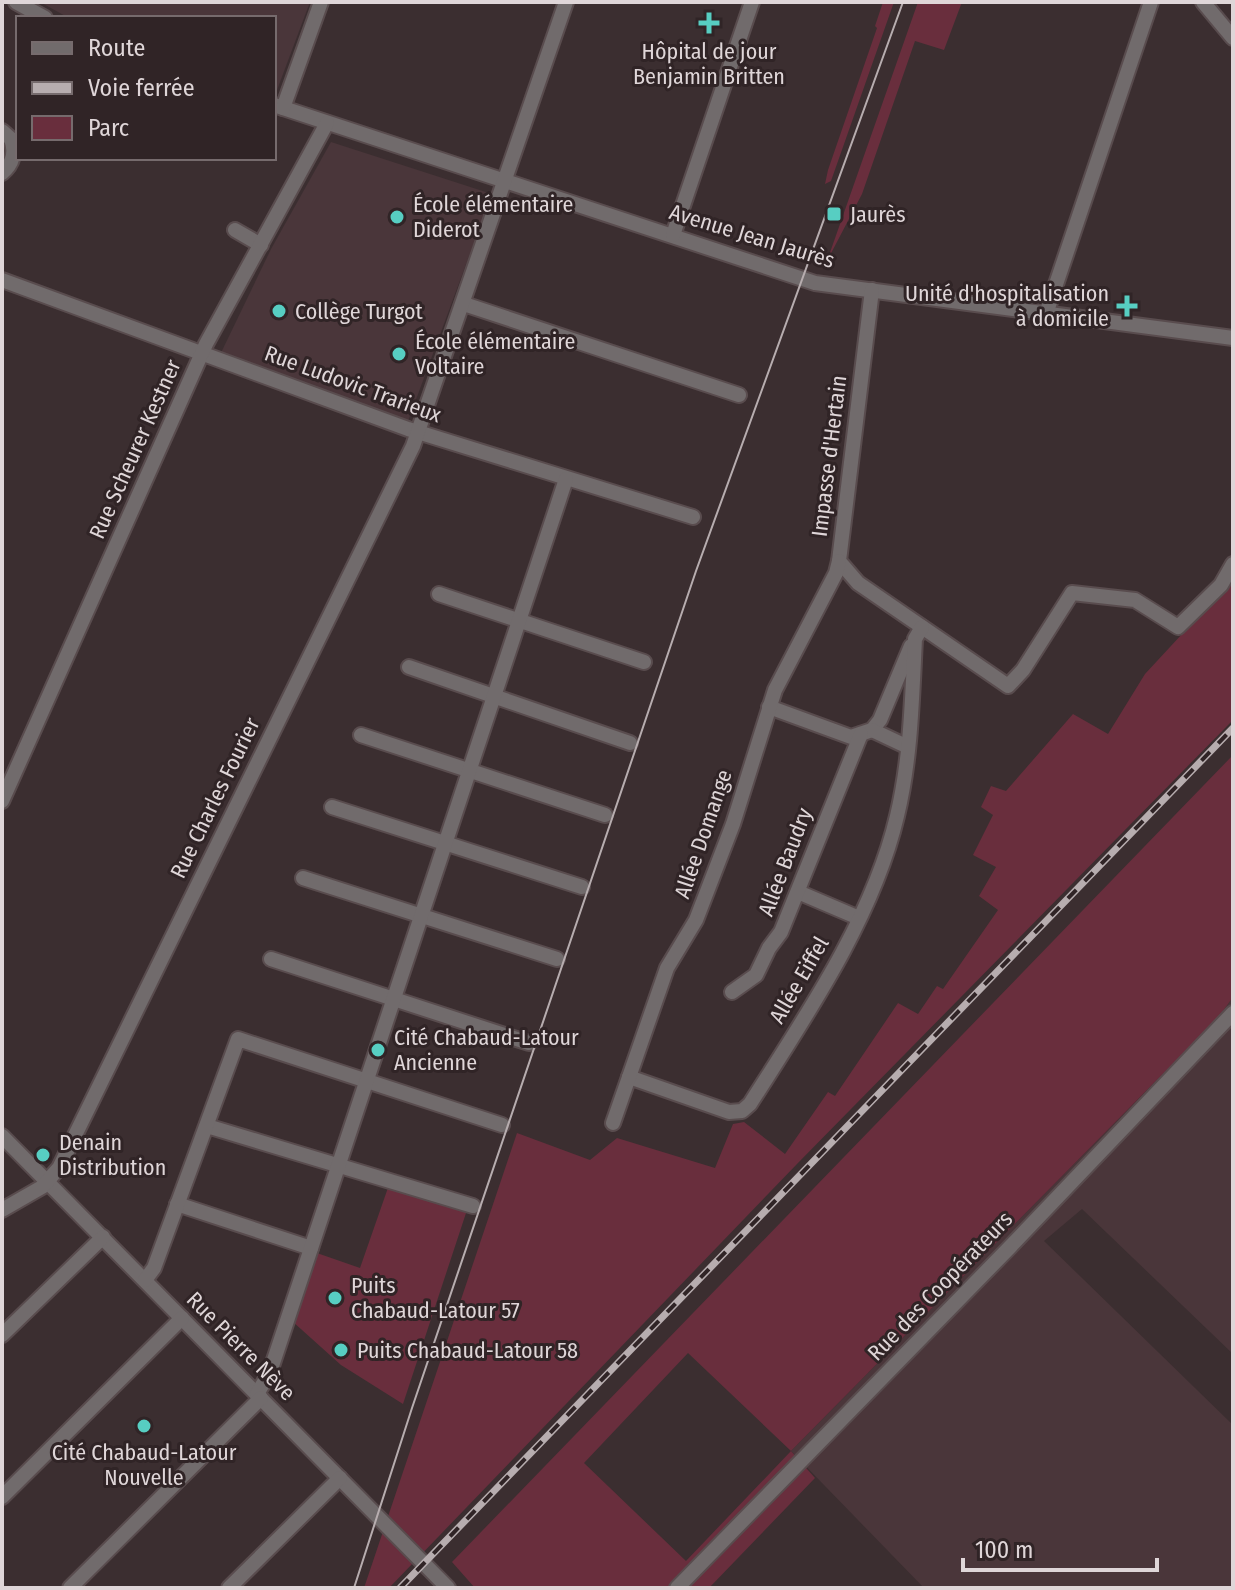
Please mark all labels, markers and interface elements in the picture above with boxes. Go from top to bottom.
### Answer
marker: Hôpital de jour Benjamin Britten [698,12,720,34]
legend [16,16,276,160]
text: Route [88,34,145,62]
place label: Hôpital de jour Benjamin Britten [633,38,785,90]
text: Voie ferrée [88,74,195,102]
text: Parc [88,114,129,142]
place label: École élémentaire Diderot [413,191,573,243]
street label: Avenue Jean Jaurès [666,198,838,274]
place label: Jaurès [850,201,906,228]
marker: Jaurès [825,205,843,223]
marker: École élémentaire Diderot [388,208,406,226]
place label: Unité d'hospitalisation à domicile [905,280,1109,332]
marker: Unité d'hospitalisation à domicile [1116,295,1138,317]
place label: Collège Turgot [295,298,423,325]
marker: Collège Turgot [270,302,288,320]
place label: École élémentaire Voltaire [415,328,575,380]
street label: Rue Ludovic Trarieux [261,339,445,429]
marker: École élémentaire Voltaire [390,345,408,363]
street label: Rue Scheurer Kestner [83,355,187,543]
street label: Impasse d'Hertain [806,374,852,538]
street label: Rue Charles Fourier [164,713,266,883]
street label: Allée Domange [668,766,738,902]
street label: Allée Baudry [752,804,818,920]
street label: Allée Eiffel [763,932,835,1028]
place label: Cité Chabaud-Latour Ancienne [394,1024,579,1076]
marker: Cité Chabaud-Latour Ancienne [369,1041,387,1059]
place label: Denain Distribution [59,1129,166,1181]
marker: Denain Distribution [34,1146,52,1164]
street label: Rue des Coopérateurs [862,1206,1018,1366]
place label: Puits Chabaud-Latour 57 [351,1272,520,1324]
street label: Rue Pierre Nève [181,1286,301,1406]
marker: Puits Chabaud-Latour 57 [326,1289,344,1307]
place label: Puits Chabaud-Latour 58 [357,1337,578,1364]
marker: Puits Chabaud-Latour 58 [332,1341,350,1359]
marker: Cité Chabaud-Latour Nouvelle [135,1417,153,1435]
place label: Cité Chabaud-Latour Nouvelle [52,1439,237,1491]
scale bar [963,1522,1157,1572]
text: 100 m [975,1536,1033,1564]

